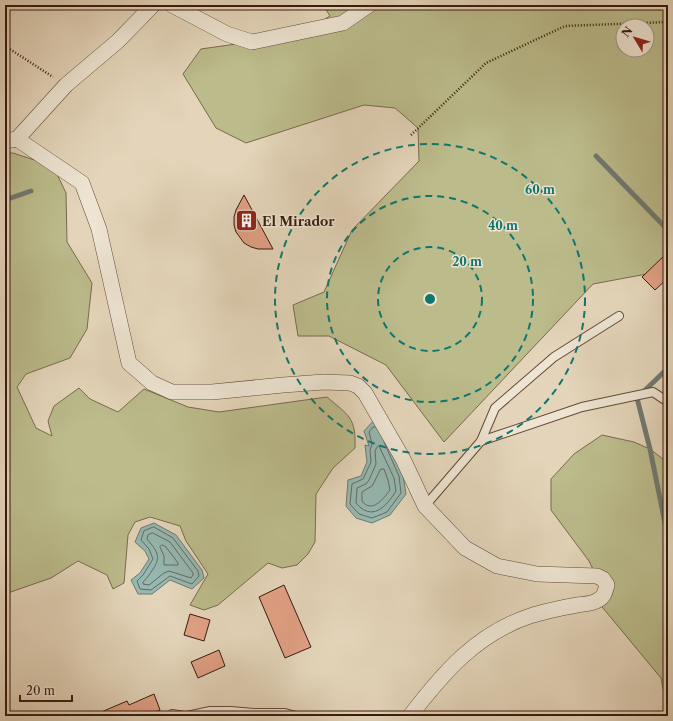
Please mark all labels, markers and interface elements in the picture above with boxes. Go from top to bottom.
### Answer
north arrow [615,18,655,58]
text: N [619,23,636,40]
text: 60 m [525,182,555,197]
building icon: El Mirador [233,208,259,234]
place label: El Mirador [262,213,335,229]
text: 40 m [488,218,518,233]
text: 20 m [452,254,482,269]
centre of rings [423,292,437,306]
scale bar [20,677,72,703]
text: 20 m [26,683,55,698]

